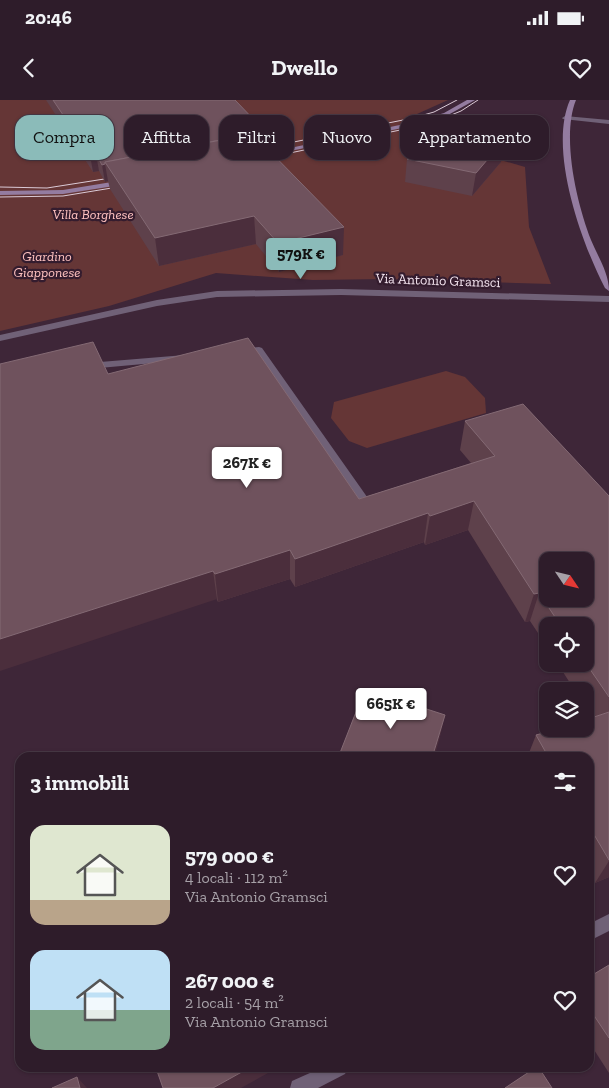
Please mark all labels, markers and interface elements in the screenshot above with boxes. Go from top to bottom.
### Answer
text: 20:46 [25,6,72,29]
icon: back [15,54,43,82]
text: Dwello [271,54,338,81]
icon: heart [566,54,594,82]
chip: Compra [15,115,114,160]
chip: Affitta [124,115,209,160]
chip: Filtri [219,115,294,160]
chip: Nuovo [304,115,390,160]
chip: Appartamento [400,115,549,160]
park label: Villa Borghese [52,206,134,223]
pin: 579K € [260,238,342,280]
text: 579K € [277,244,325,263]
park label: Giardino Giapponese [14,248,80,281]
street label: Via Antonio Gramsci [374,270,501,291]
pin: 267K € [206,446,288,489]
text: 267K € [223,453,271,472]
north arrow [539,552,594,608]
map controls [539,552,594,737]
button: locate [539,617,594,672]
button: layers [539,682,594,737]
pin: 665K € [350,688,432,730]
text: 665K € [367,694,415,713]
icon: filters [551,768,579,796]
text: 3 immobili [30,770,129,795]
text: 579 000 € [185,843,274,868]
icon: home [70,845,130,905]
icon: heart [551,861,579,889]
text: 4 locali · 112 m² [185,868,288,887]
text: Via Antonio Gramsci [185,887,328,906]
text: 267 000 € [185,968,275,993]
icon: home [70,970,130,1030]
icon: heart [551,986,579,1014]
text: 2 locali · 54 m² [185,993,284,1012]
text: Via Antonio Gramsci [185,1012,328,1031]

